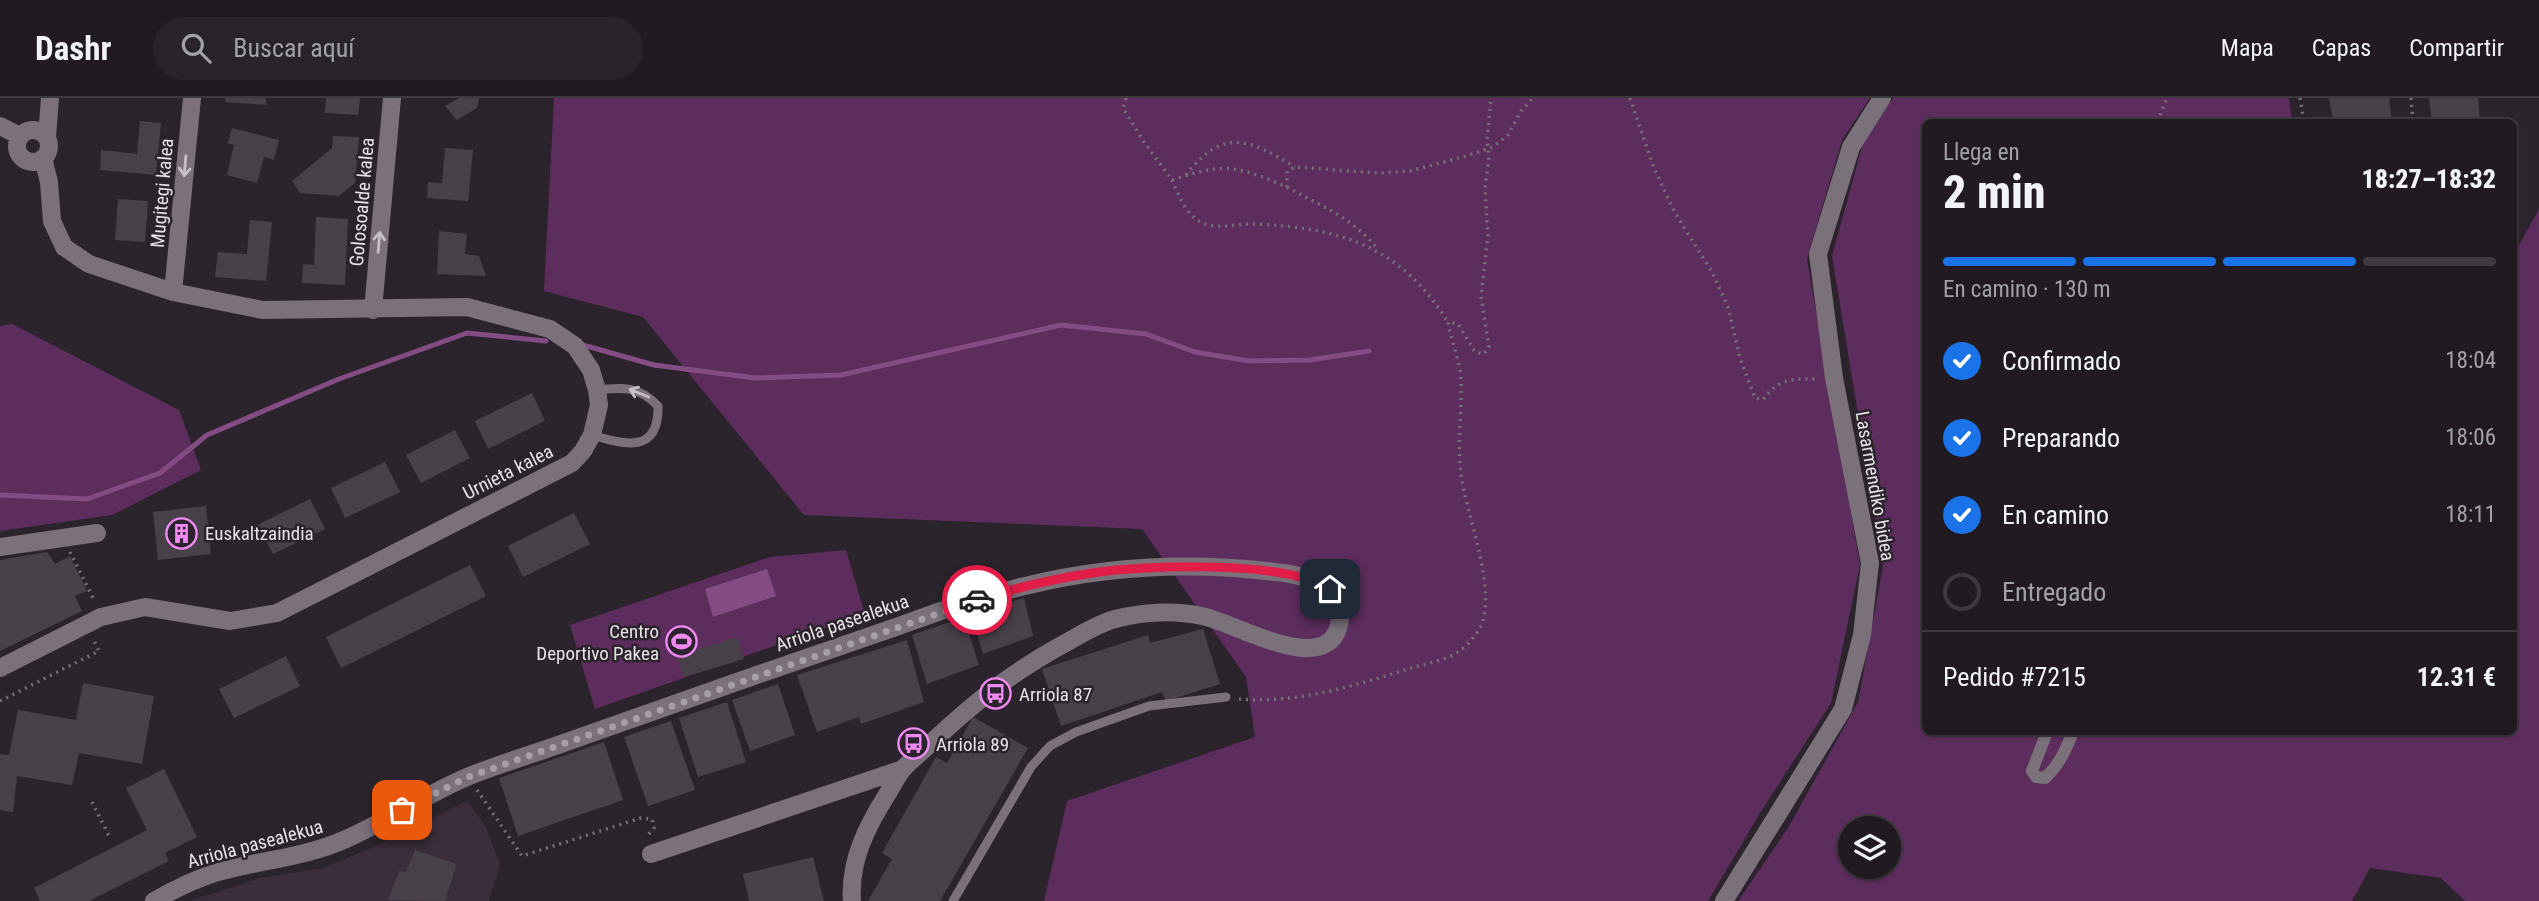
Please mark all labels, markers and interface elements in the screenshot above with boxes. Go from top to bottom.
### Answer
search box [153,17,643,80]
text: Dashr [35,29,111,68]
icon: search [177,29,215,67]
text: Buscar aquí [233,33,355,63]
text: Mapa [2221,34,2274,62]
text: Capas [2312,34,2371,62]
text: Compartir [2409,34,2504,62]
street label: Mugitegi kalea [146,137,178,249]
street label: Golosoalde kalea [345,137,379,267]
text: Llega en [1943,139,2020,166]
one-way arrow [178,154,191,177]
text: 18:27–18:32 [2362,164,2496,194]
text: 2 min [1943,165,2046,219]
one-way arrow [373,231,386,254]
text: En camino · 130 m [1943,276,2111,303]
icon: check [1943,342,1981,380]
text: Confirmado [2002,346,2121,376]
text: 18:04 [2445,347,2496,374]
one-way arrow [628,386,650,399]
street label: Lasarmendiko bidea [1851,409,1899,563]
icon: check [1943,419,1981,457]
text: Preparando [2002,423,2120,453]
text: 18:06 [2445,424,2496,451]
street label: Urnieta kalea [459,439,557,505]
icon: check [1943,496,1981,534]
text: En camino [2002,500,2109,530]
text: 18:11 [2445,501,2496,528]
building icon: Euskaltzaindia [165,516,199,550]
place label: Euskaltzaindia [205,522,314,545]
pin [1300,559,1360,619]
courier [942,565,1012,635]
icon: home [1311,570,1349,608]
text: Entregado [2002,577,2106,607]
icon: car [958,581,996,619]
street label: Arriola pasealekua [772,589,912,657]
place label: Centro Deportivo Pakea [536,620,659,665]
sports icon: Centro Deportivo Pakea [665,625,699,659]
text: Pedido #7215 [1943,662,2086,692]
text: 12.31 € [2417,662,2496,692]
bus stop icon: Arriola 87 [979,677,1013,711]
place label: Arriola 87 [1019,683,1092,706]
bus stop icon: Arriola 89 [896,727,930,761]
place label: Arriola 89 [936,733,1009,756]
pin [372,780,432,840]
icon: bag [383,791,421,829]
street label: Arriola pasealekua [185,815,325,873]
map controls [1838,816,1901,879]
button: layers [1838,816,1901,879]

